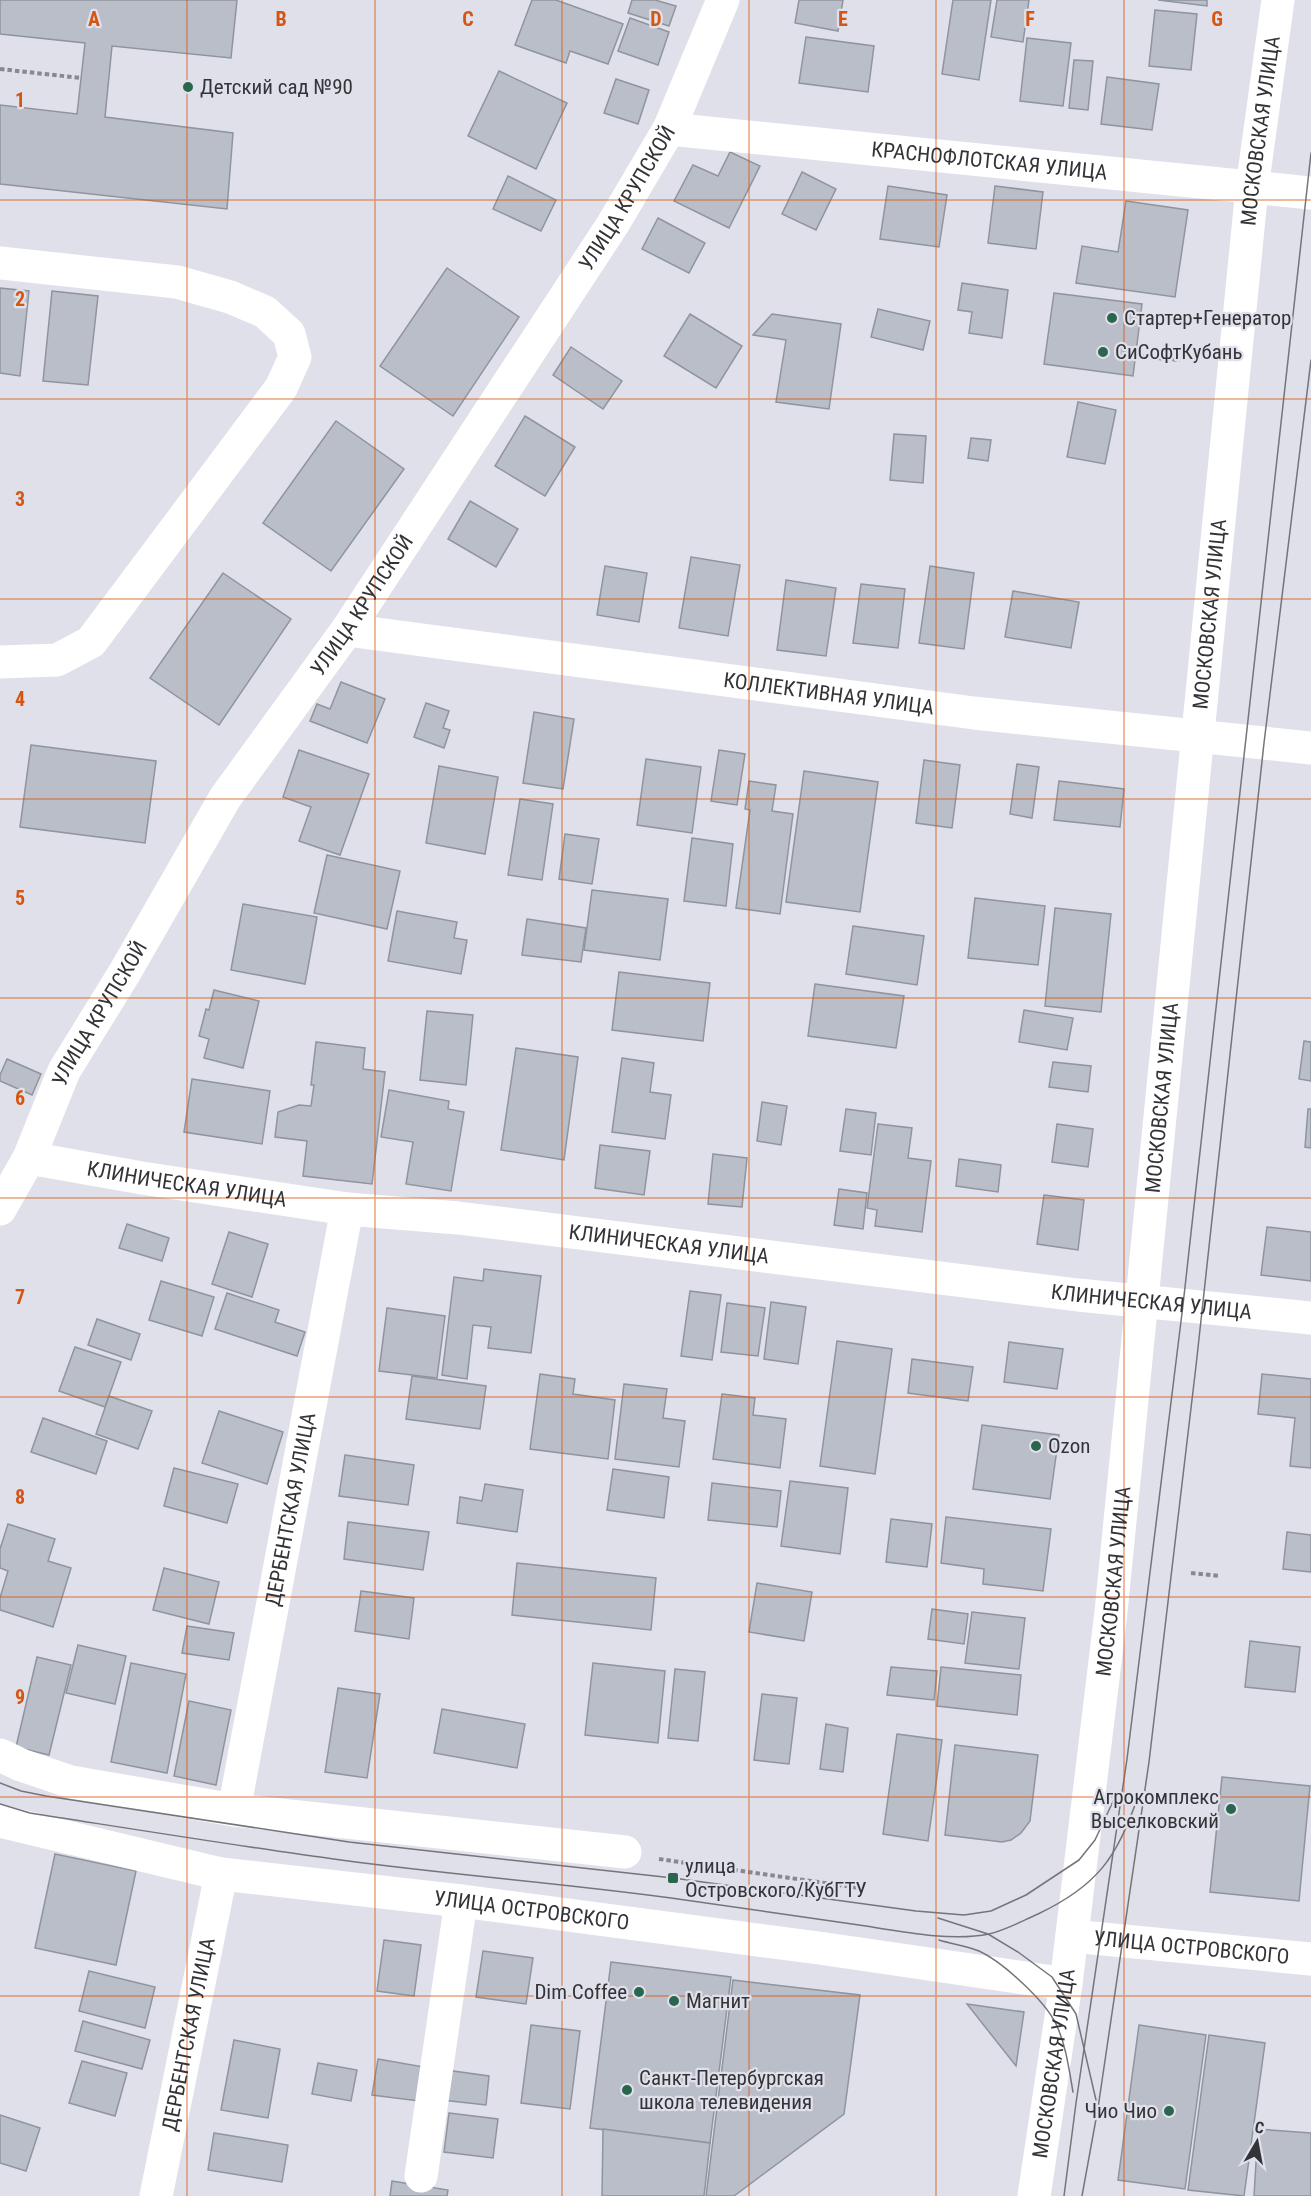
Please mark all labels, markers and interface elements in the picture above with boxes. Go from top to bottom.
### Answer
text: A [88,7,100,31]
text: B [275,7,287,31]
text: C [462,7,474,31]
text: D [650,7,662,31]
text: E [838,7,848,31]
text: F [1025,7,1035,31]
text: G [1211,7,1223,31]
street label: МОСКОВСКАЯ УЛИЦА [1236,34,1285,227]
place label: Детский сад №90 [200,75,353,99]
marker: Детский сад №90 [181,80,195,94]
text: 1 [15,88,25,112]
street label: УЛИЦА КРУПСКОЙ [574,122,680,275]
street label: КРАСНОФЛОТСКАЯ УЛИЦА [870,137,1108,185]
text: 2 [15,287,25,311]
place label: Стартер+Генератор [1124,306,1291,330]
marker: Стартер+Генератор [1105,311,1119,325]
place label: СиСофтКубань [1115,340,1242,364]
marker: СиСофтКубань [1096,345,1110,359]
text: 3 [15,487,25,511]
street label: МОСКОВСКАЯ УЛИЦА [1188,518,1231,710]
street label: УЛИЦА КРУПСКОЙ [306,530,418,680]
street label: КОЛЛЕКТИВНАЯ УЛИЦА [722,668,936,720]
text: 4 [15,687,25,711]
text: 5 [15,886,25,910]
street label: УЛИЦА КРУПСКОЙ [47,937,152,1089]
street label: МОСКОВСКАЯ УЛИЦА [1141,1001,1183,1194]
text: 6 [15,1086,25,1110]
street label: КЛИНИЧЕСКАЯ УЛИЦА [85,1156,288,1212]
street label: КЛИНИЧЕСКАЯ УЛИЦА [567,1220,770,1269]
street label: КЛИНИЧЕСКАЯ УЛИЦА [1050,1280,1253,1324]
text: 7 [15,1285,25,1309]
street label: ДЕРБЕНТСКАЯ УЛИЦА [261,1411,320,1608]
place label: Ozon [1048,1434,1090,1458]
marker: Ozon [1029,1439,1043,1453]
text: 8 [15,1485,25,1509]
street label: МОСКОВСКАЯ УЛИЦА [1091,1485,1135,1678]
text: 9 [15,1685,25,1709]
place label: Агрокомплекс Выселковский [1091,1785,1219,1833]
marker: Агрокомплекс Выселковский [1224,1802,1238,1816]
place label: улица Островского/КубГТУ [685,1854,867,1902]
marker: улица Островского/КубГТУ [666,1871,680,1885]
street label: УЛИЦА ОСТРОВСКОГО [433,1886,631,1935]
street label: УЛИЦА ОСТРОВСКОГО [1092,1926,1290,1969]
street label: ДЕРБЕНТСКАЯ УЛИЦА [157,1936,220,2133]
street label: МОСКОВСКАЯ УЛИЦА [1028,1968,1080,2160]
place label: Dim Coffee [534,1980,627,2004]
marker: Dim Coffee [632,1985,646,1999]
place label: Магнит [686,1989,750,2013]
marker: Магнит [667,1994,681,2008]
place label: Санкт-Петербургская школа телевидения [639,2066,824,2114]
marker: Санкт-Петербургская школа телевидения [620,2083,634,2097]
place label: Чио Чио [1084,2099,1157,2123]
marker: Чио Чио [1162,2104,1176,2118]
north arrow [1227,2112,1287,2172]
text: С [1253,2118,1266,2138]

